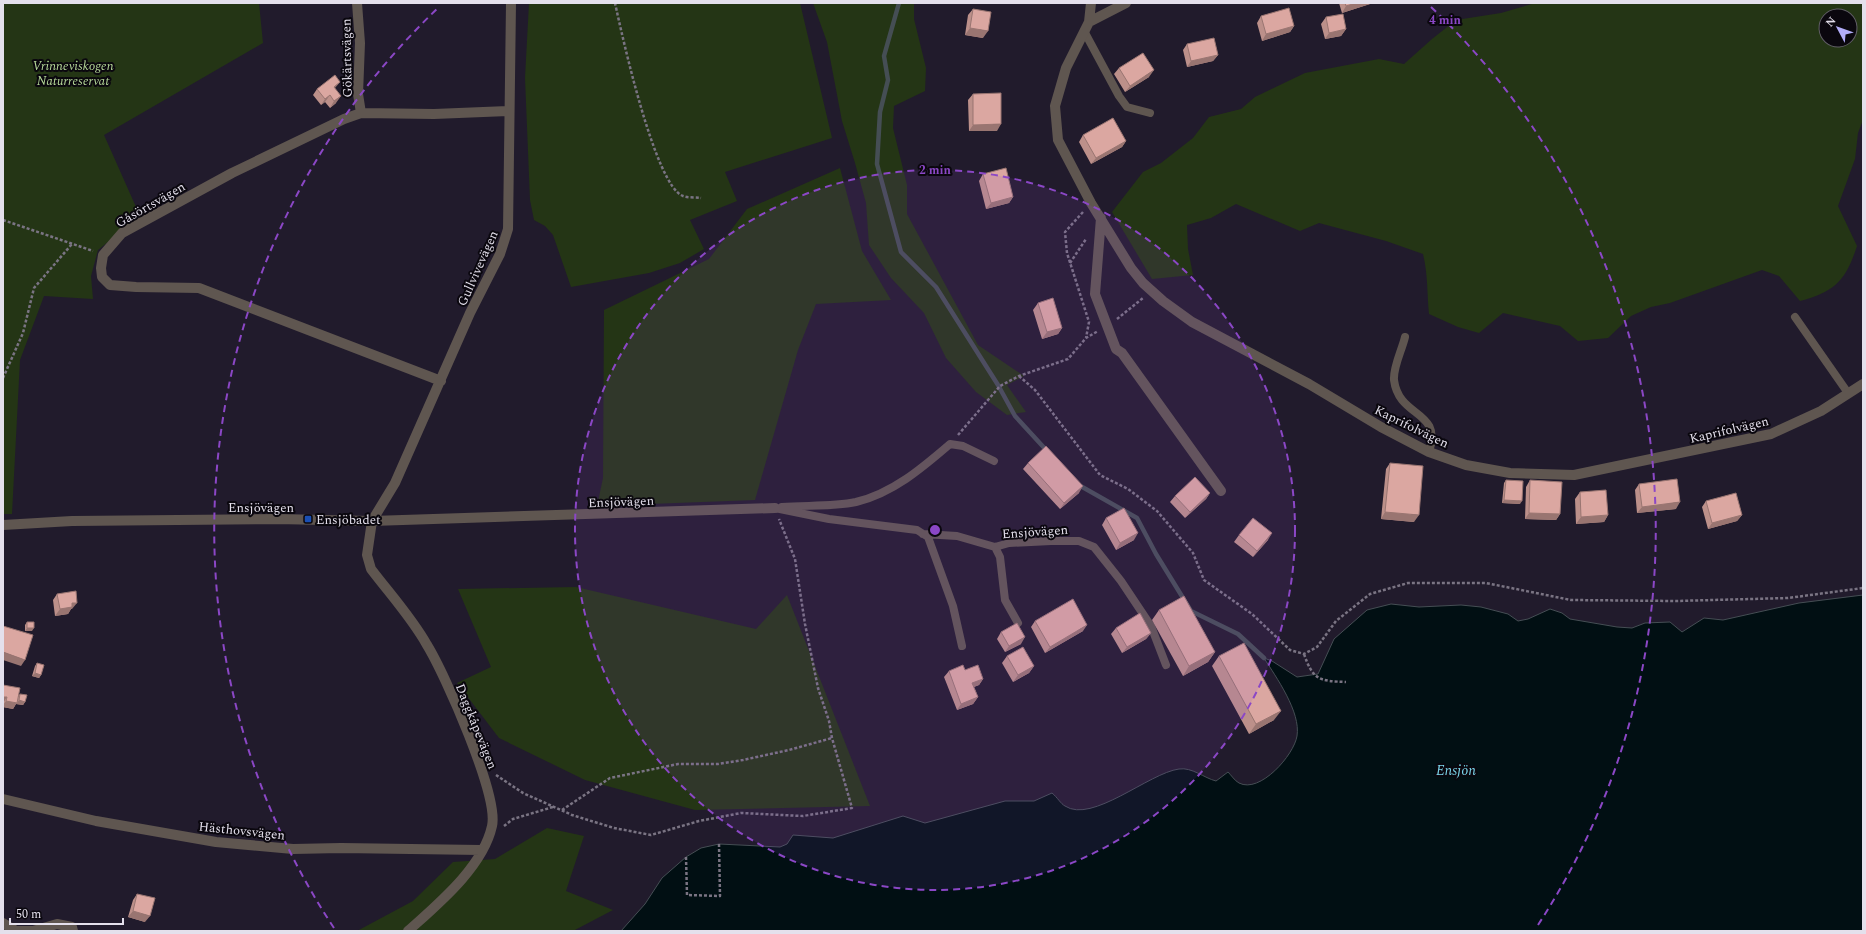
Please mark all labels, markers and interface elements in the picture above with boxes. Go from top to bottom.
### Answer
north arrow [1818,8,1858,48]
text: 4 min [1429,11,1462,30]
text: N [1821,13,1840,31]
street label: Gökärtsvägen [336,18,358,98]
park label: Vrinneviskogen Naturreservat [32,56,114,91]
text: 2 min [919,161,952,180]
street label: Gåsörtsvägen [112,177,190,233]
street label: Gullvivevägen [452,227,504,310]
street label: Kaprifolvägen [1371,400,1453,454]
street label: Kaprifolvägen [1688,411,1771,449]
street label: Ensjövägen [588,491,655,513]
street label: Ensjövägen [228,498,294,518]
place label: Ensjöbadet [316,510,381,530]
marker: Ensjöbadet [303,514,313,524]
street label: Ensjövägen [1001,520,1069,544]
centre of rings [928,523,942,537]
street label: Daggkåpevägen [450,681,502,773]
water label: Ensjön [1436,760,1476,781]
street label: Hästhovsvägen [198,817,287,846]
scale bar [10,900,123,926]
text: 50 m [16,905,41,924]

